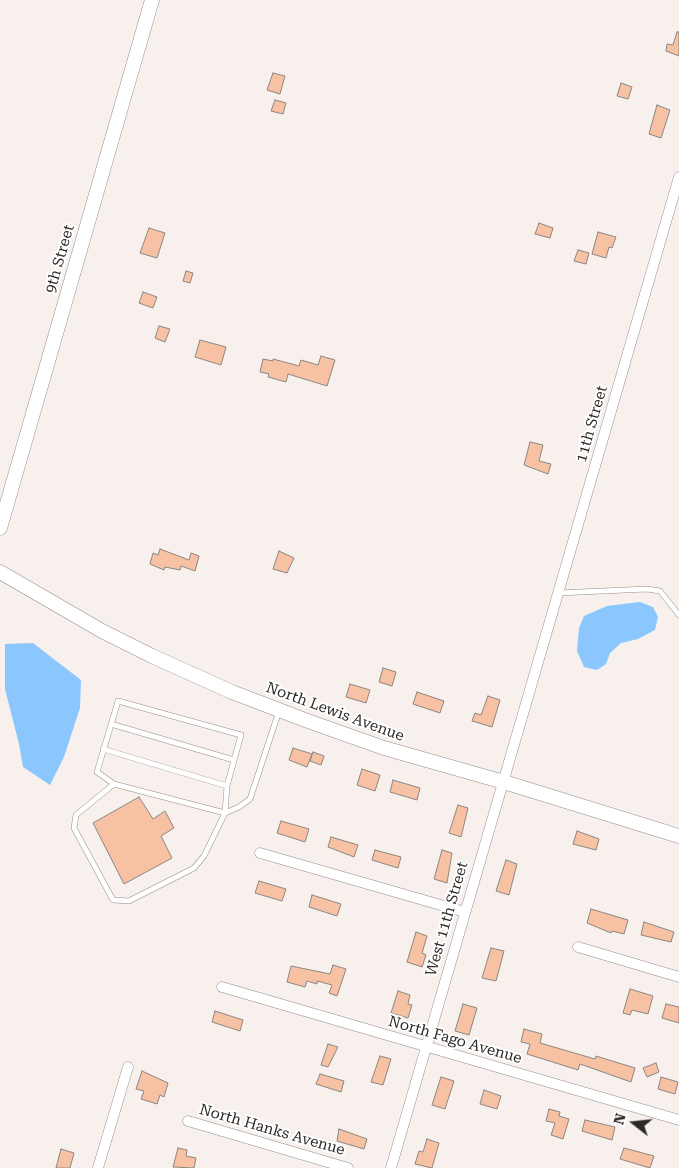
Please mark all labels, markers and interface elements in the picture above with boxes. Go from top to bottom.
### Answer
street label: 9th Street [42,223,78,295]
street label: 11th Street [572,384,612,464]
street label: North Lewis Avenue [263,679,407,745]
street label: West 11th Street [422,860,472,978]
street label: North Fago Avenue [386,1012,524,1068]
north arrow [609,1098,659,1148]
street label: North Hanks Avenue [197,1101,347,1159]
text: N [610,1111,629,1126]

